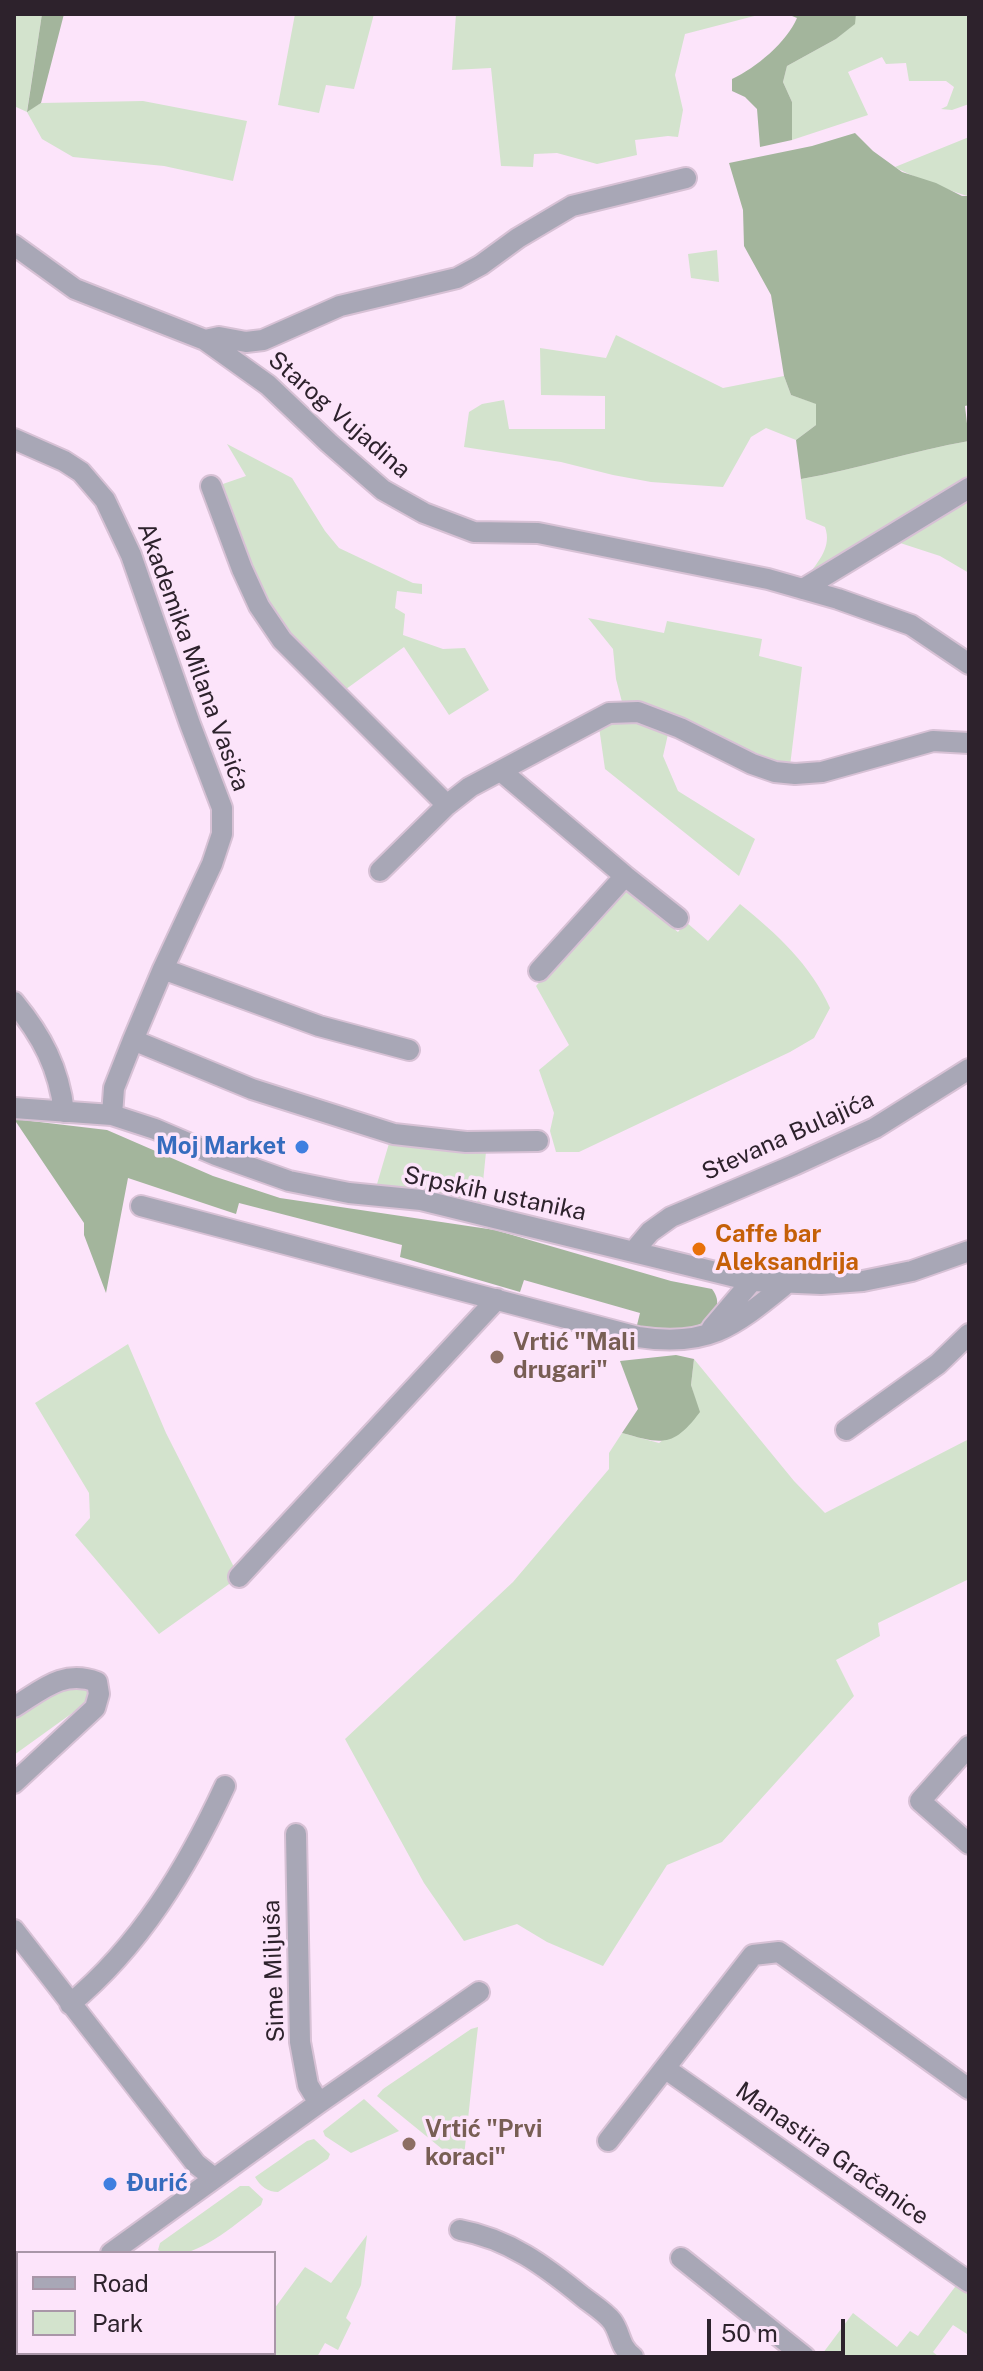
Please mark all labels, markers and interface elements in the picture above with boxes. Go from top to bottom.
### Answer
street label: Starog Vujadina [262,345,416,485]
street label: Akademika Milana Vasića [131,519,255,795]
street label: Stevana Bulajića [698,1085,878,1187]
place label: Moj Market [156,1133,286,1161]
marker: Moj Market [293,1138,311,1156]
street label: Srpskih ustanika [401,1161,589,1227]
place label: Caffe bar Aleksandrija [715,1221,859,1277]
marker: Caffe bar Aleksandrija [690,1240,708,1258]
place label: Vrtić "Mali drugari" [513,1329,636,1385]
marker: Vrtić "Mali drugari" [488,1348,506,1366]
street label: Sime Miljuša [257,1899,291,2043]
street label: Manastira Gračanice [730,2077,934,2231]
place label: Vrtić "Prvi koraci" [425,2116,543,2172]
marker: Vrtić "Prvi koraci" [400,2135,418,2153]
place label: Đurić [126,2170,188,2198]
marker: Đurić [101,2175,119,2193]
legend [16,2251,276,2355]
text: Road [92,2269,149,2297]
scale bar [711,2303,849,2353]
text: Park [92,2309,143,2337]
text: 50 m [721,2319,778,2347]

